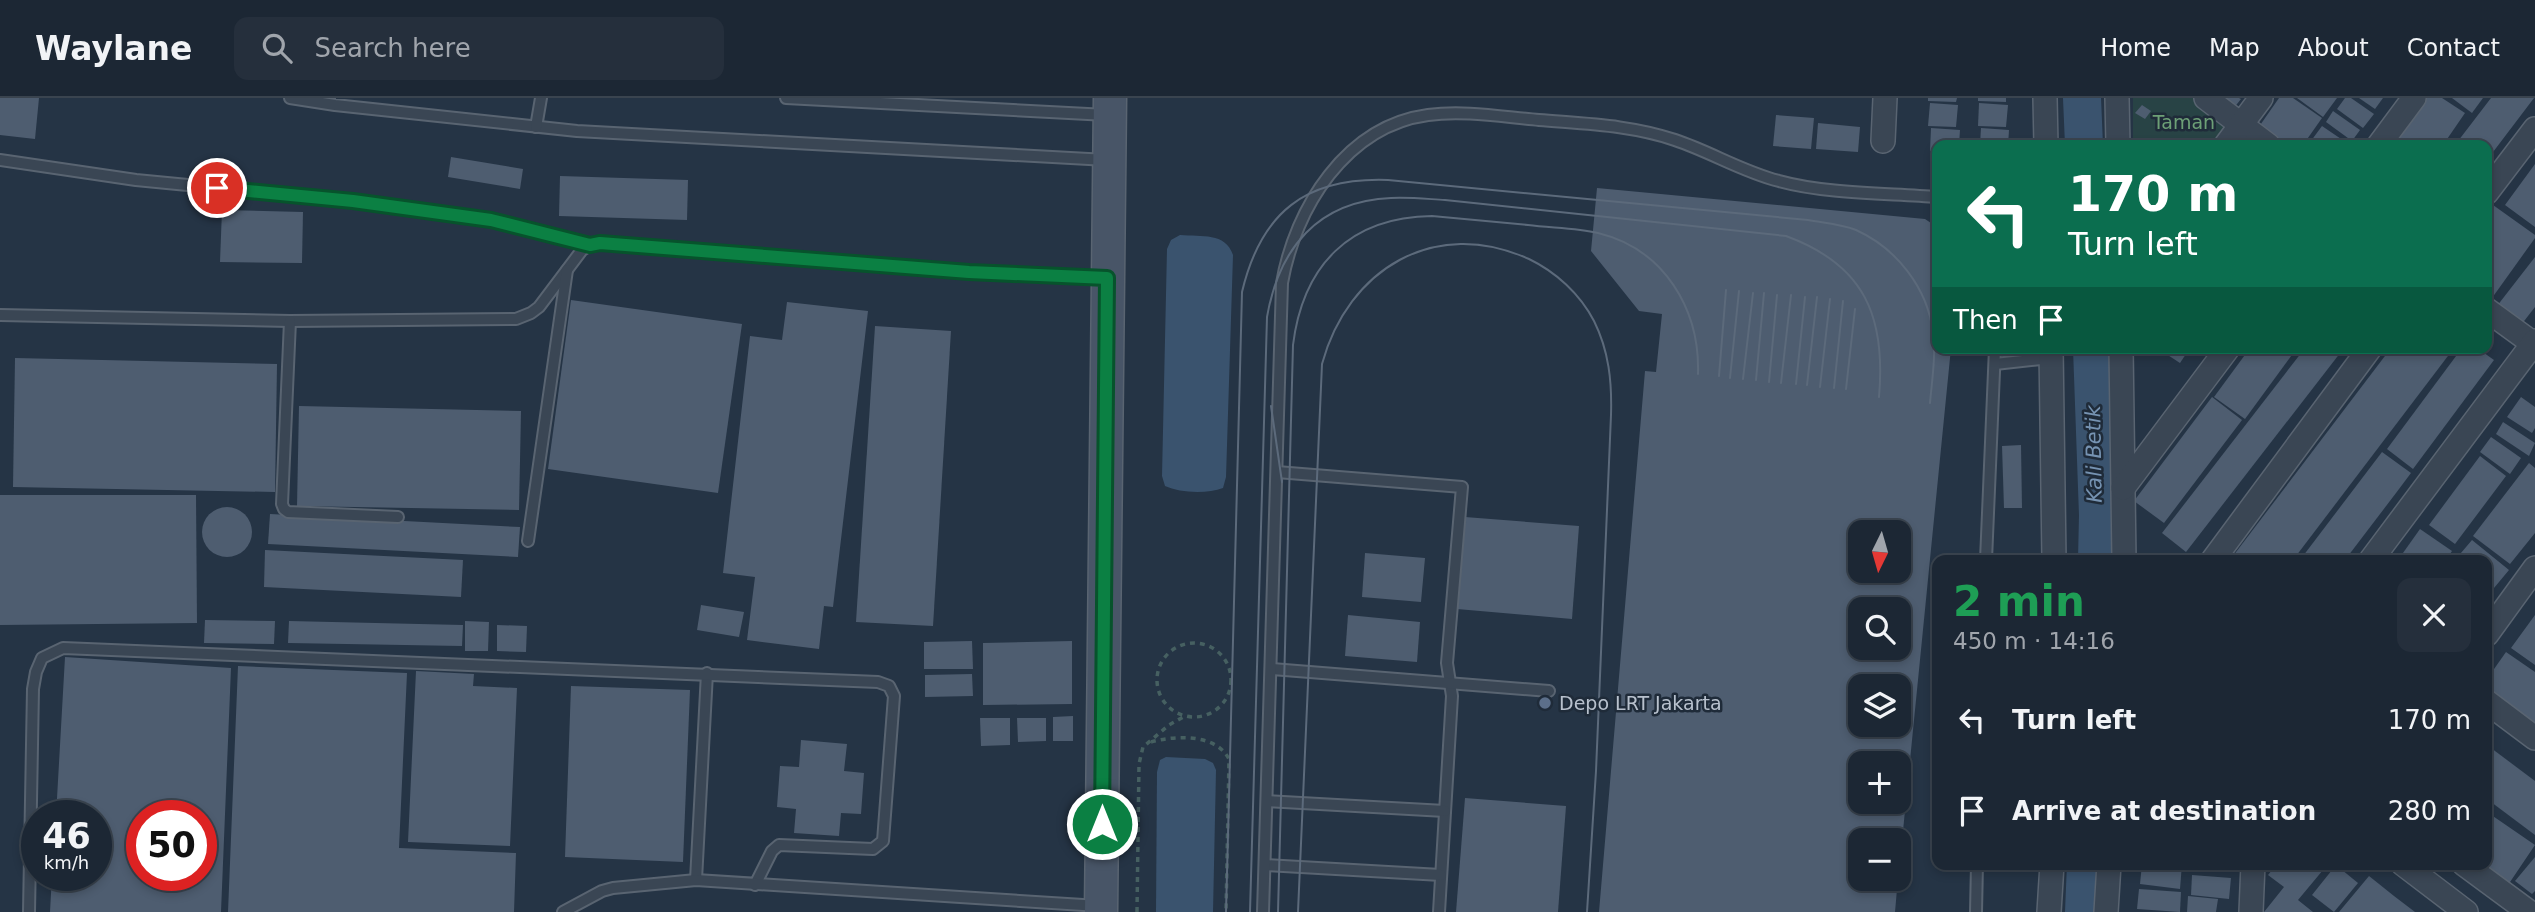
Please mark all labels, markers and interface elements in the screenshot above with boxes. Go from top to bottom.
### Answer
search box [234,17,724,80]
text: Waylane [35,29,192,68]
icon: search [258,29,296,67]
text: Search here [314,33,471,63]
text: Home [2100,34,2171,62]
text: Map [2209,34,2260,62]
text: About [2298,34,2369,62]
text: Contact [2407,34,2500,62]
park label: Taman [2152,111,2215,133]
pin [187,158,247,218]
text: 170 m [2068,166,2238,223]
icon: left [1953,168,2044,259]
icon: arrive [198,169,236,207]
text: Turn left [2068,225,2198,263]
icon: arrive [2032,301,2070,339]
text: Then [1953,305,2018,335]
water label: Kali Betik [2081,404,2107,503]
north arrow [1848,520,1911,583]
map controls [1848,520,1911,891]
text: 2 min [1953,577,2085,626]
button: close [2397,578,2471,652]
button: search [1848,597,1911,660]
text: 450 m · 14:16 [1953,628,2115,654]
button: layers [1848,674,1911,737]
place label: Depo LRT Jakarta [1559,692,1722,714]
marker: Depo LRT Jakarta [1537,695,1553,711]
icon: left [1953,701,1991,739]
text: Turn left [2012,705,2136,735]
text: 170 m [2388,705,2471,735]
button: + [1848,751,1911,814]
position arrow [1065,787,1139,861]
icon: arrive [1953,792,1991,830]
text: Arrive at destination [2012,796,2316,826]
text: 280 m [2388,796,2471,826]
speed limit sign: 50 [126,800,217,891]
text: 46 [42,816,91,856]
button: − [1848,828,1911,891]
text: km/h [44,852,89,873]

